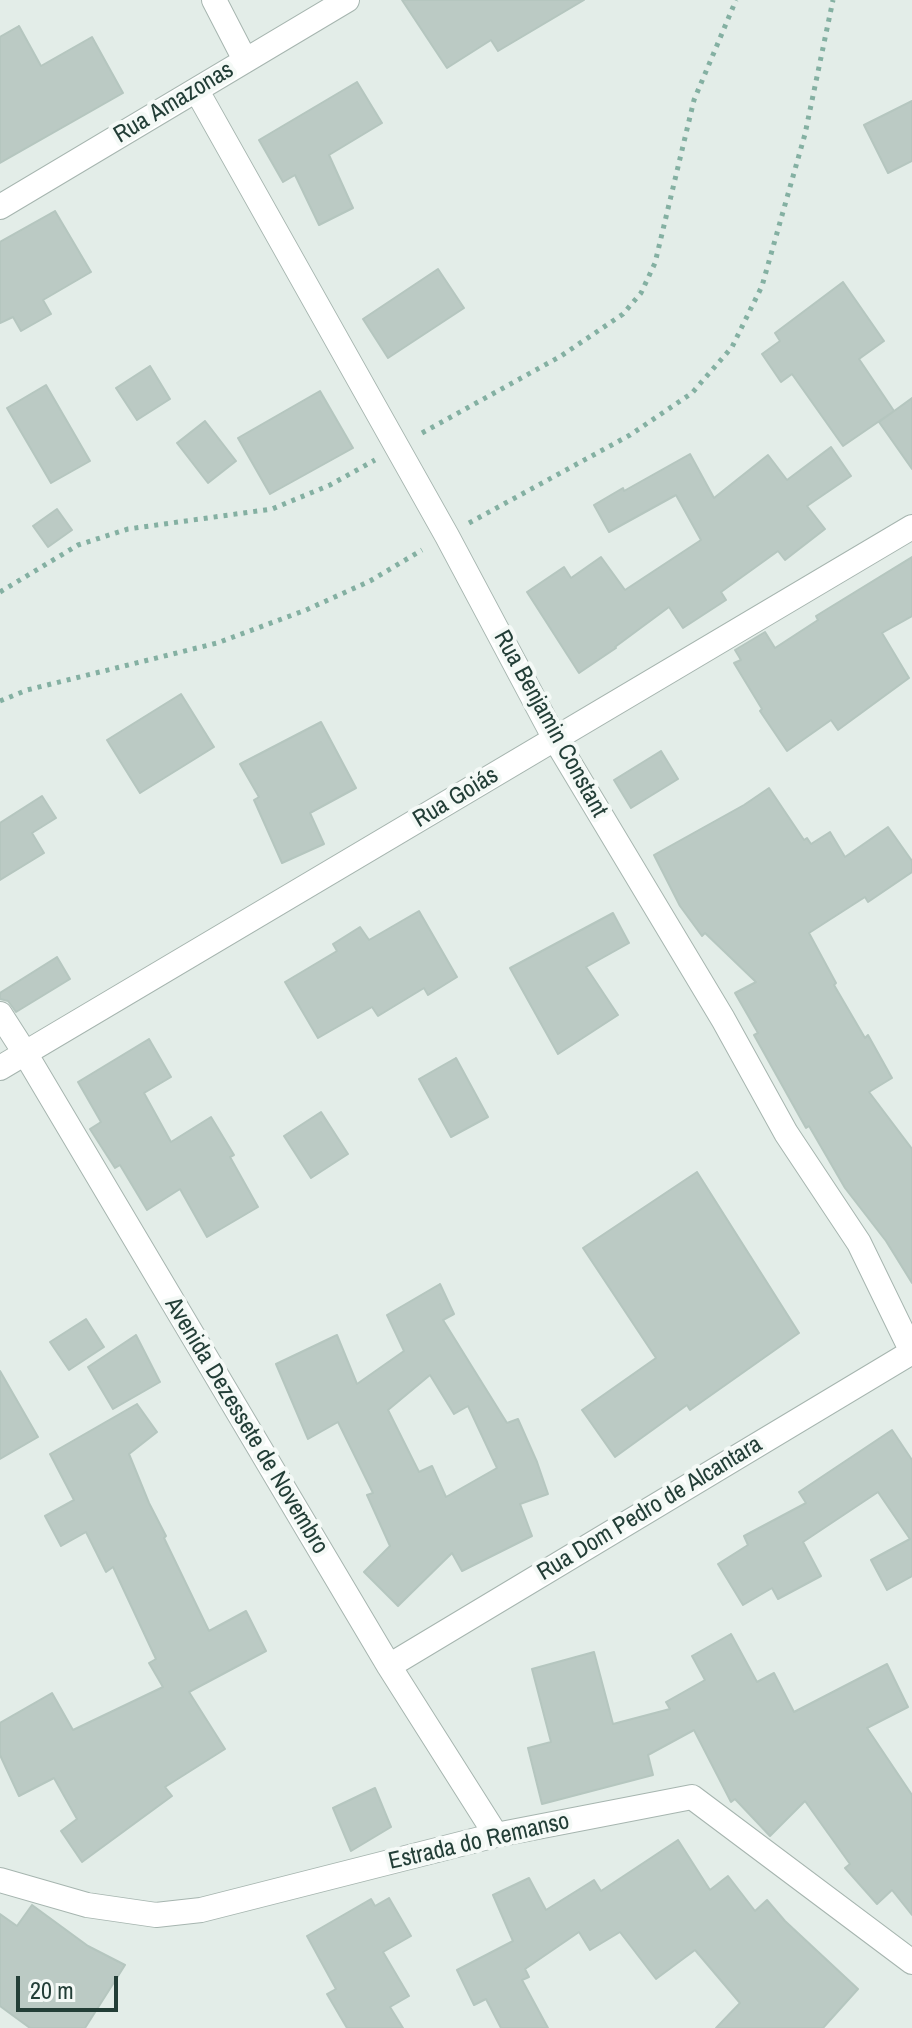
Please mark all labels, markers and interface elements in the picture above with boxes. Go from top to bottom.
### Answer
street label: Rua Amazonas [109,56,239,150]
street label: Rua Benjamin Constant [487,626,613,822]
street label: Rua Goiás [408,761,504,835]
street label: Avenida Dezessete de Novembro [158,1293,334,1559]
street label: Rua Dom Pedro de Alcantara [532,1430,768,1588]
street label: Estrada do Remanso [386,1807,572,1877]
scale bar [20,1960,122,2010]
text: 20 m [30,1974,74,2006]

